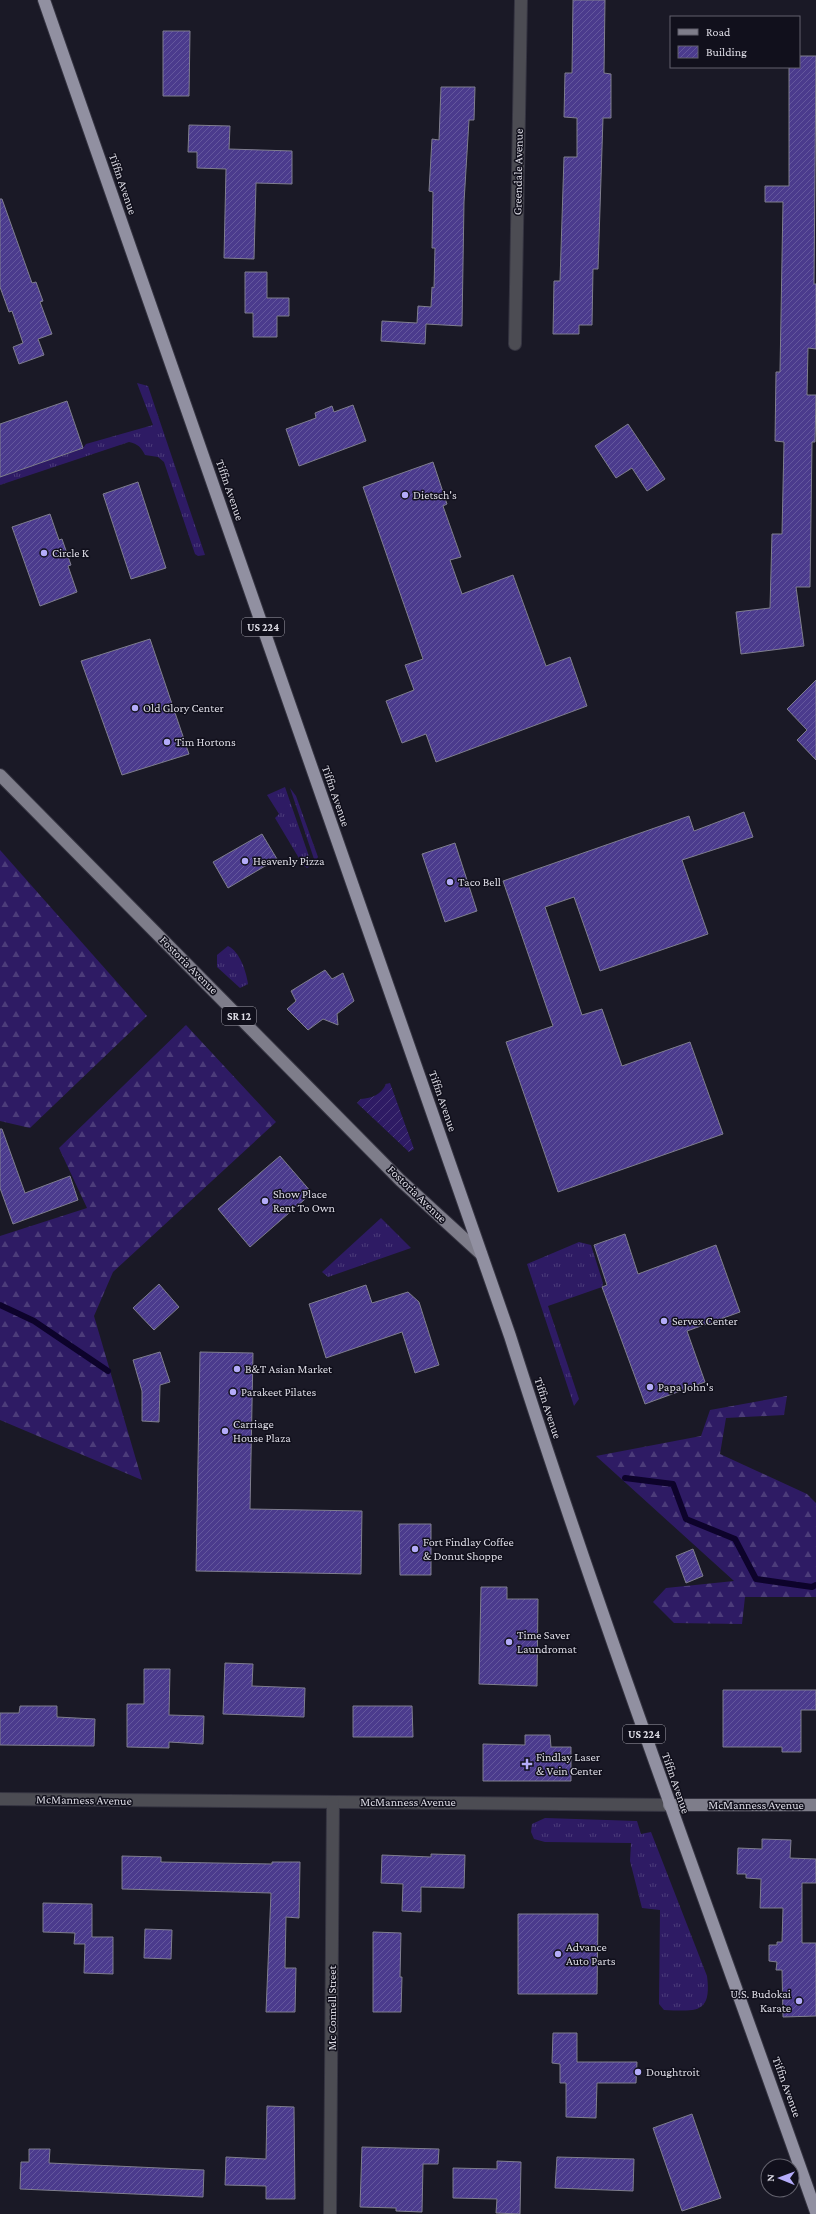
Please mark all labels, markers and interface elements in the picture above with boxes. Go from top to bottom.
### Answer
legend [670,16,800,68]
text: Road [706,25,731,39]
text: Building [706,45,747,59]
street label: Greendale Avenue [510,129,526,215]
street label: Tiffin Avenue [106,152,140,216]
street label: Tiffin Avenue [213,458,247,522]
place label: Dietsch's [413,488,457,502]
marker: Dietsch's [400,490,410,500]
place label: Circle K [52,546,89,560]
marker: Circle K [39,548,49,558]
road number: US 224 [242,618,284,636]
place label: Old Glory Center [143,701,224,715]
marker: Old Glory Center [130,703,140,713]
place label: Tim Hortons [175,735,236,749]
marker: Tim Hortons [162,737,172,747]
street label: Tiffin Avenue [319,764,353,828]
place label: Heavenly Pizza [253,854,325,868]
marker: Heavenly Pizza [240,856,250,866]
place label: Taco Bell [458,875,501,889]
marker: Taco Bell [445,877,455,887]
street label: Fostoria Avenue [157,933,221,997]
road number: SR 12 [222,1007,256,1025]
street label: Tiffin Avenue [426,1069,460,1133]
street label: Fostoria Avenue [385,1162,449,1226]
place label: Show Place Rent To Own [273,1187,336,1215]
marker: Show Place Rent To Own [260,1196,270,1206]
place label: Servex Center [672,1314,739,1328]
marker: Servex Center [659,1316,669,1326]
place label: B&T Asian Market [245,1362,333,1376]
marker: B&T Asian Market [232,1364,242,1374]
street label: Tiffin Avenue [532,1376,564,1440]
place label: Papa John's [658,1380,714,1394]
marker: Papa John's [645,1382,655,1392]
place label: Parakeet Pilates [241,1385,316,1399]
marker: Parakeet Pilates [228,1387,238,1397]
place label: Carriage House Plaza [233,1417,291,1445]
marker: Carriage House Plaza [220,1426,230,1436]
place label: Fort Findlay Coffee & Donut Shoppe [423,1535,514,1563]
marker: Fort Findlay Coffee & Donut Shoppe [410,1544,420,1554]
place label: Time Saver Laundromat [517,1628,578,1656]
marker: Time Saver Laundromat [504,1637,514,1647]
road number: US 224 [623,1725,665,1743]
place label: Findlay Laser & Vein Center [536,1750,603,1778]
street label: Tiffin Avenue [659,1751,693,1815]
marker: Findlay Laser & Vein Center [521,1758,533,1770]
street label: McManness Avenue [36,1792,132,1808]
street label: McManness Avenue [360,1795,456,1809]
street label: McManness Avenue [708,1798,804,1812]
place label: Advance Auto Parts [566,1940,616,1968]
marker: Advance Auto Parts [553,1949,563,1959]
street label: Mc Connell Street [325,1964,339,2051]
place label: U.S. Budokai Karate [730,1987,791,2015]
marker: U.S. Budokai Karate [794,1996,804,2006]
street label: Tiffin Avenue [770,2055,804,2119]
place label: Doughtroit [646,2065,701,2079]
marker: Doughtroit [633,2067,643,2077]
north arrow [760,2158,800,2198]
text: N [764,2173,776,2182]

